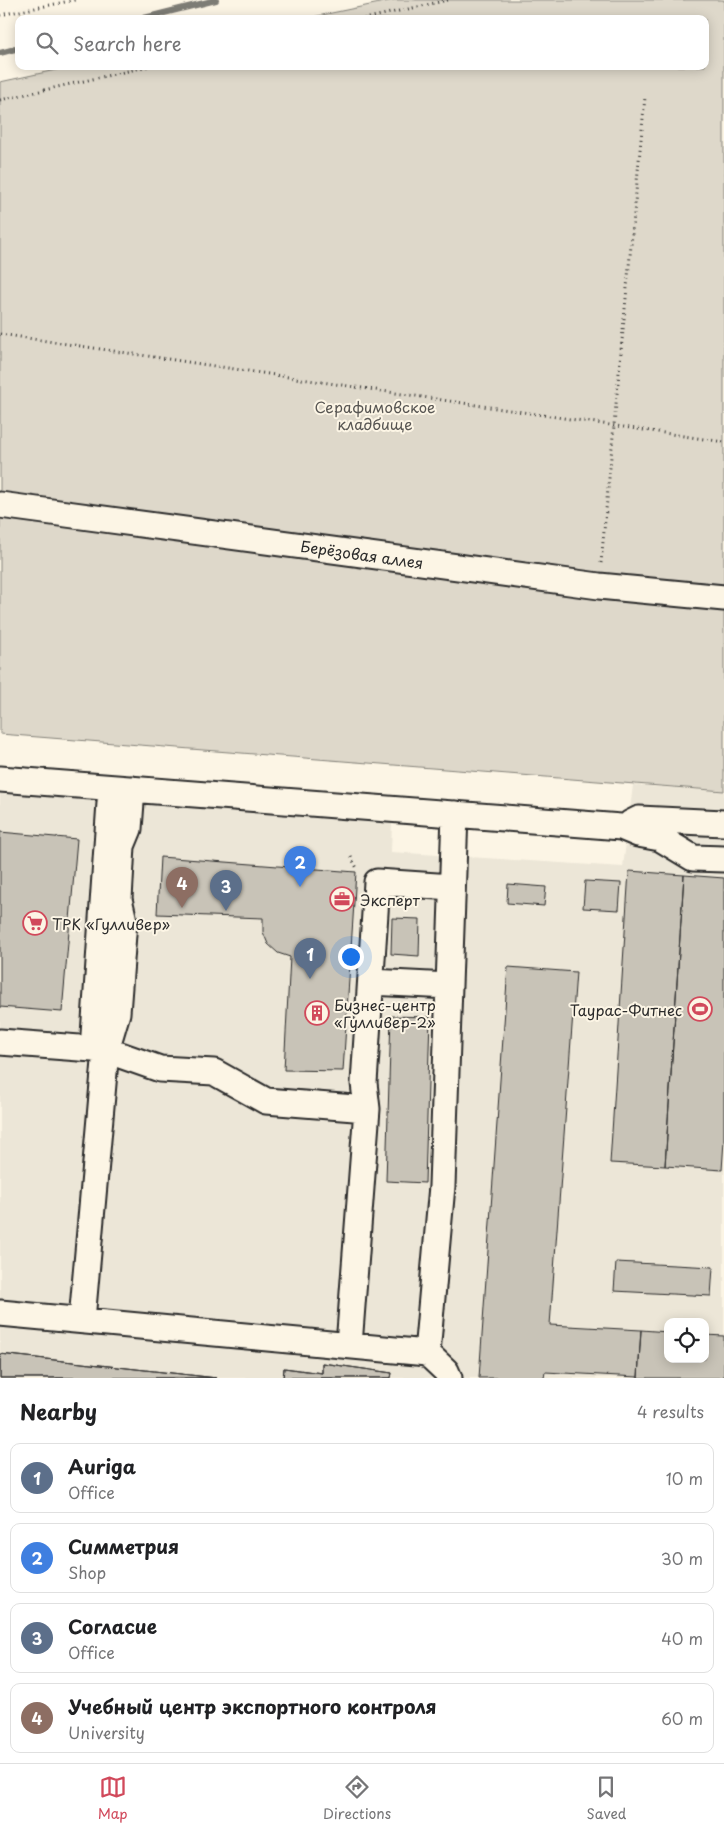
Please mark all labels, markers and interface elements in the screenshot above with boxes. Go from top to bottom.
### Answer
search box [15,15,709,70]
icon: search [33,29,61,57]
text: Search here [73,29,182,57]
park label: Серафимовское кладбище [315,395,436,435]
street label: Берёзовая аллея [299,534,425,574]
pin: 2 [284,846,316,887]
pin: 4 [166,867,198,908]
pin: 3 [210,870,242,911]
office icon: Эксперт [329,886,355,912]
place label: Эксперт [360,888,421,911]
supermarket icon: ТРК «Гулливер» [22,910,48,936]
place label: ТРК «Гулливер» [52,912,170,935]
pin: 1 [294,938,326,979]
your location [338,944,364,970]
place label: Бизнес-центр «Гулливер-2» [334,993,436,1033]
sports icon: Таурас-Фитнес [687,996,713,1022]
place label: Таурас-Фитнес [570,998,682,1021]
building icon: Бизнес-центр «Гулливер-2» [304,1000,330,1026]
map controls [664,1318,709,1363]
button: locate [664,1318,709,1363]
text: Nearby [20,1395,97,1427]
text: 4 results [637,1399,704,1423]
text: Auriga [68,1452,136,1480]
text: 1 [33,1466,41,1490]
text: 10 m [666,1466,703,1490]
text: Office [68,1480,115,1504]
text: Симметрия [68,1532,179,1560]
text: 2 [31,1546,43,1570]
text: 30 m [661,1546,703,1570]
text: Shop [68,1560,106,1584]
text: Согласие [68,1612,157,1640]
text: 3 [32,1626,42,1650]
text: 40 m [661,1626,703,1650]
text: Office [68,1640,115,1664]
text: Учебный центр экспортного контроля [68,1692,437,1720]
text: 4 [32,1706,42,1730]
text: 60 m [661,1706,703,1730]
text: University [68,1720,145,1744]
tab: Map [98,1773,128,1824]
tab: Directions [323,1773,391,1824]
tab: Saved [587,1773,626,1824]

